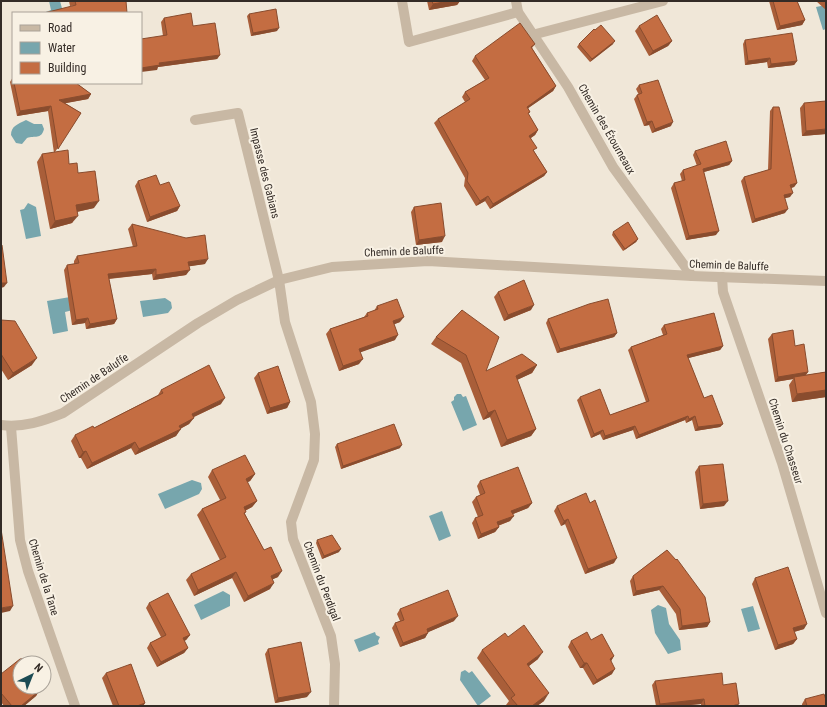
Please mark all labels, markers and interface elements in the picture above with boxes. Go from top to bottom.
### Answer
legend [12,12,142,84]
text: Road [48,21,72,35]
text: Water [48,41,76,55]
text: Building [48,61,86,75]
street label: Chemin des Étourneaux [575,82,638,177]
street label: Impasse des Gabians [247,126,282,220]
street label: Chemin de Baluffe [364,244,444,259]
street label: Chemin de Baluffe [689,258,769,273]
street label: Chemin de Baluffe [58,351,131,406]
street label: Chemin du Chasseur [766,397,806,486]
street label: Chemin de la Tane [26,537,61,617]
street label: Chemin du Perdigal [300,540,343,623]
north arrow [12,655,52,695]
text: N [32,661,46,675]

